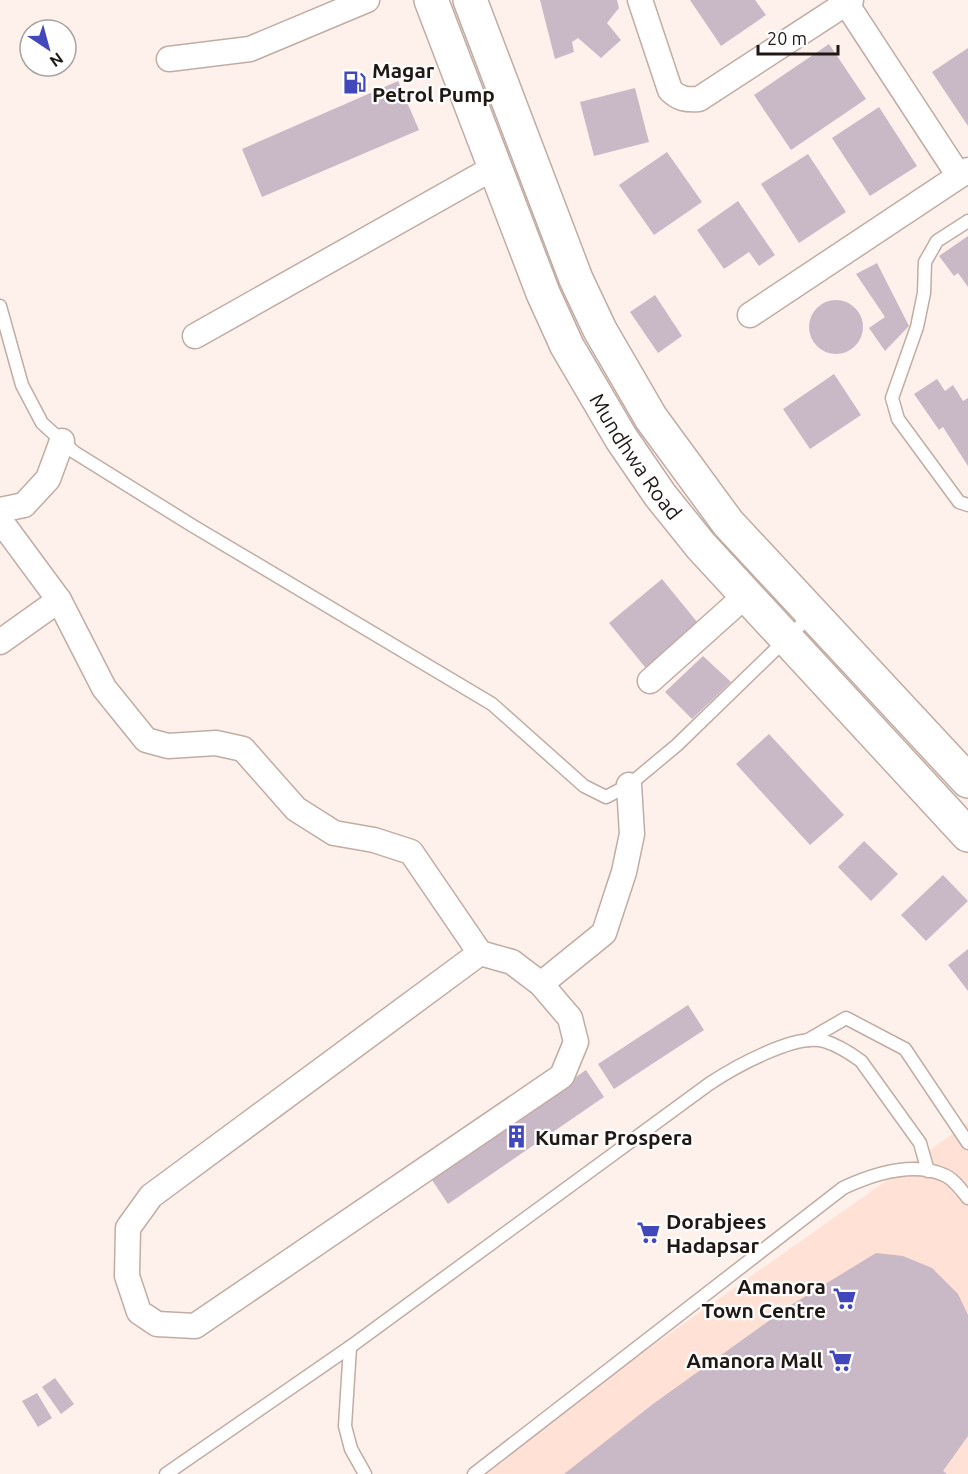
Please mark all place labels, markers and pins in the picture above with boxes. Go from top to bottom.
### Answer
place label: Magar Petrol Pump [372,58,495,106]
fuel station icon: Magar Petrol Pump [341,69,367,95]
building icon: Kumar Prospera [504,1124,530,1150]
place label: Kumar Prospera [535,1125,693,1149]
place label: Dorabjees Hadapsar [666,1209,766,1257]
supermarket icon: Dorabjees Hadapsar [635,1220,661,1246]
place label: Amanora Town Centre [701,1274,826,1322]
supermarket icon: Amanora Town Centre [831,1285,857,1311]
supermarket icon: Amanora Mall [828,1347,854,1373]
place label: Amanora Mall [686,1348,823,1372]

